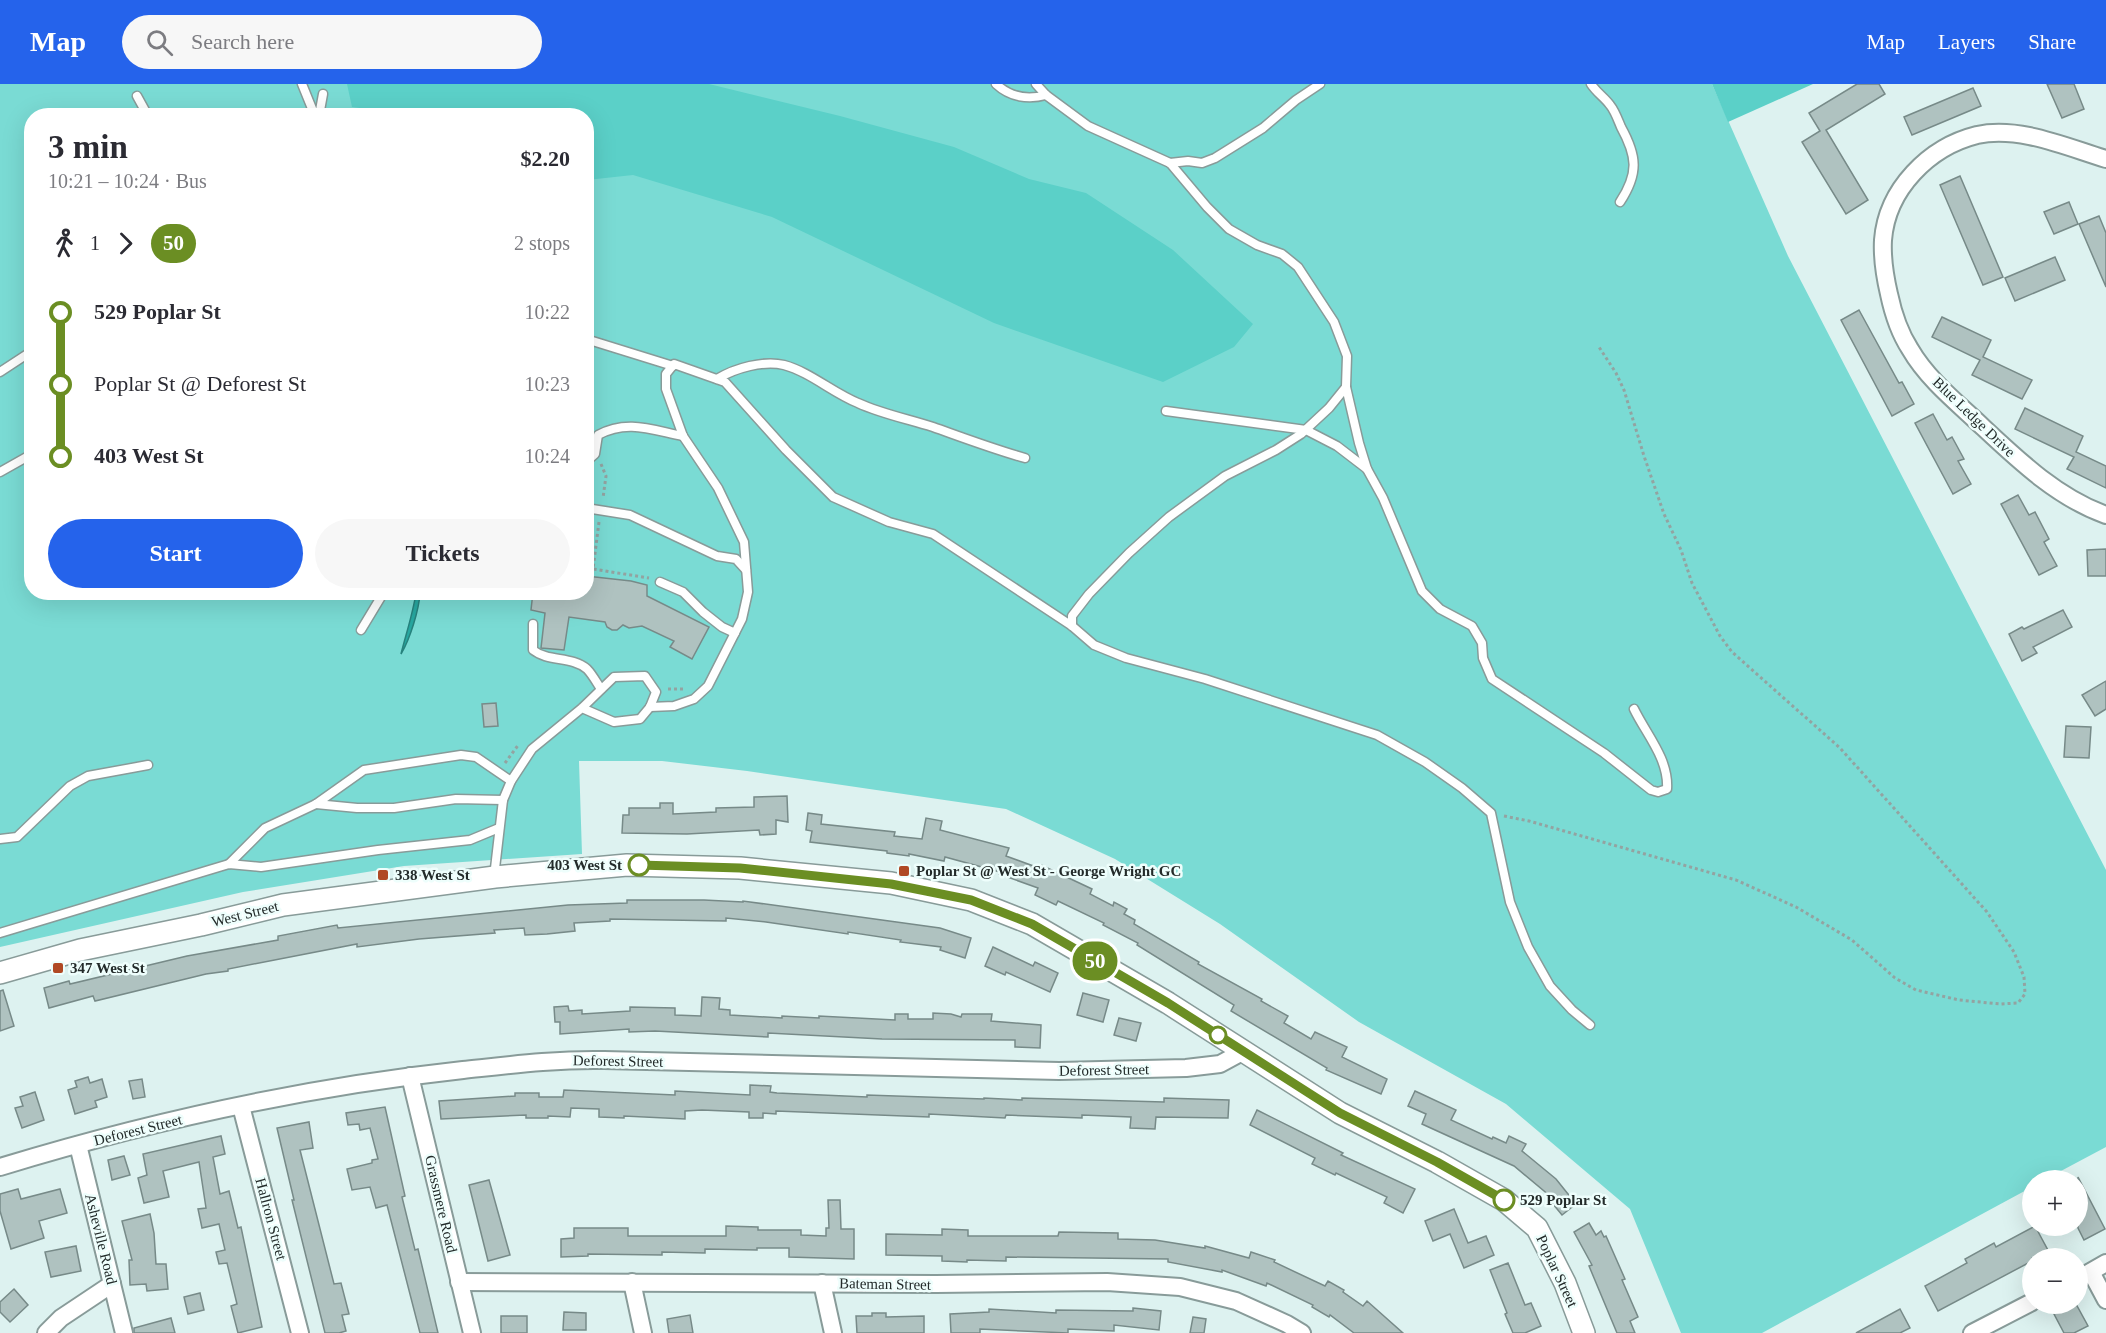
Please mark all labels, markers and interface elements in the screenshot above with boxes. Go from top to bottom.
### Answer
search box [122,15,542,69]
text: Map [30,26,86,57]
icon: search [143,26,176,59]
text: Search here [191,29,294,54]
text: Map [1867,30,1905,54]
text: Layers [1938,30,1995,54]
text: Share [2028,30,2076,54]
text: 3 min [48,129,128,165]
text: $2.20 [521,146,570,171]
text: 10:21 – 10:24 · Bus [48,170,207,192]
icon: walk [48,227,81,260]
icon: forward [109,227,142,260]
text: 50 [163,231,184,255]
text: 1 [90,232,100,254]
text: 2 stops [514,232,570,254]
text: 529 Poplar St [94,299,221,324]
text: 10:22 [524,301,570,323]
text: Poplar St @ Deforest St [94,371,306,396]
text: 10:23 [524,373,570,395]
street label: Blue Ledge Drive [1930,374,2018,460]
text: 403 West St [94,443,204,468]
text: 10:24 [524,445,570,467]
button: Start [48,519,303,588]
button: Tickets [315,519,570,588]
marker: 403 West St [628,854,650,876]
place label: 403 West St [547,857,622,873]
place label: Poplar St @ West St - George Wright GC [916,863,1181,879]
marker: Poplar St @ West St - George Wright GC [897,864,911,878]
place label: 338 West St [395,867,470,883]
marker: 338 West St [376,868,390,882]
street label: West Street [210,898,281,930]
line badge: 50 [1068,942,1122,980]
text: 50 [1085,949,1106,973]
place label: 347 West St [70,960,145,976]
marker: 347 West St [51,961,65,975]
unlabelled marker [1209,1026,1227,1044]
street label: Deforest Street [573,1052,664,1070]
street label: Deforest Street [1059,1061,1150,1079]
street label: Deforest Street [92,1111,185,1149]
street label: Grassmere Road [422,1154,460,1255]
map controls [2022,1170,2088,1314]
button: + [2022,1170,2088,1236]
street label: Hallron Street [252,1176,290,1263]
marker: 529 Poplar St [1493,1189,1515,1211]
street label: Asheville Road [82,1192,120,1286]
place label: 529 Poplar St [1520,1192,1606,1208]
street label: Poplar Street [1533,1232,1581,1310]
button: − [2022,1248,2088,1314]
street label: Bateman Street [839,1275,932,1293]

